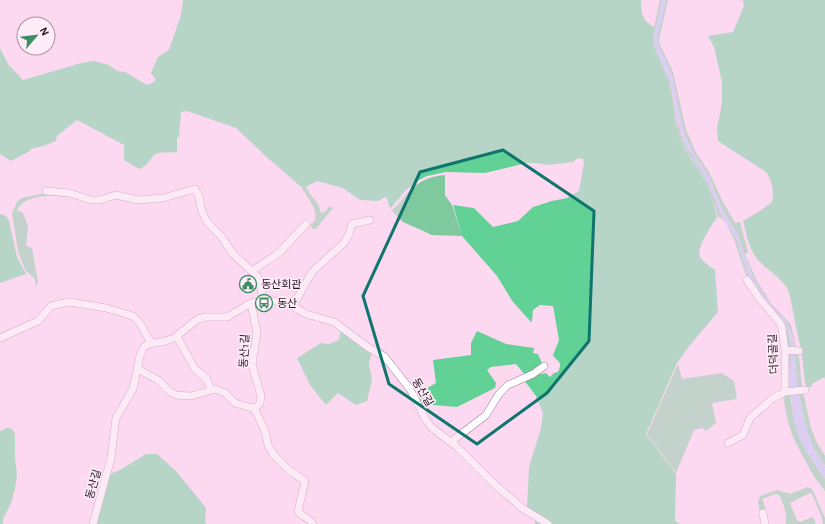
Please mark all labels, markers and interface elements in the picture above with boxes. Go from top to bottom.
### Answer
north arrow [16,16,56,56]
text: N [38,26,51,38]
public building icon: 동산회관 [238,274,258,294]
place label: 동산회관 [261,279,301,290]
bus stop icon: 동산 [254,293,274,313]
place label: 동산 [277,298,297,309]
street label: 더덕골길 [767,333,780,374]
street label: 동산1길 [238,334,251,368]
street label: 동산길 [410,376,435,408]
street label: 동산길 [84,468,103,500]

